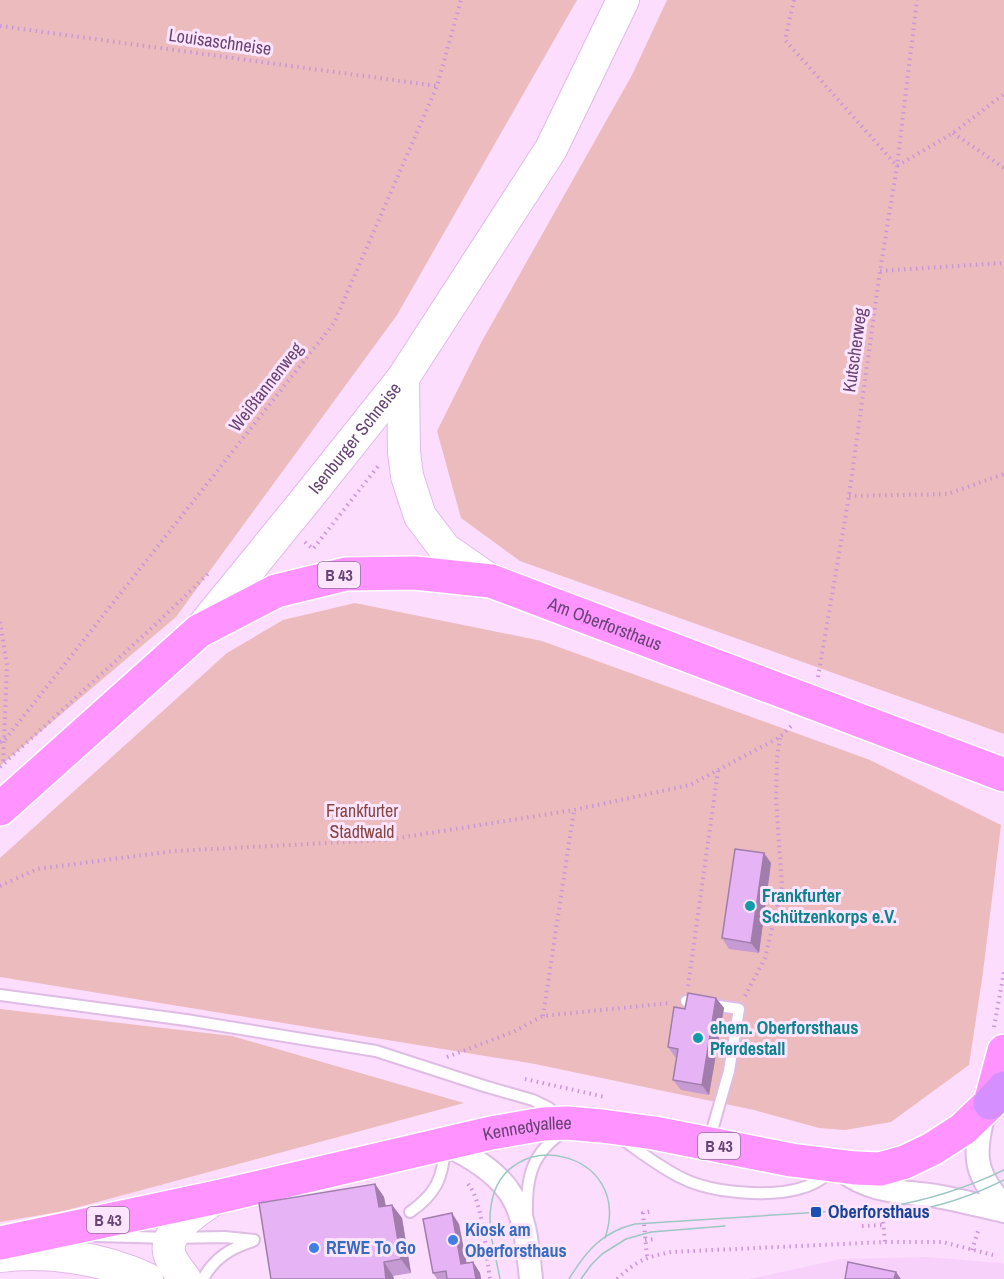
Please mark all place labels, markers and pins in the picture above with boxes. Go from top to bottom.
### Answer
place label: Frankfurter Schützenkorps e.V. [762,883,897,929]
marker: Frankfurter Schützenkorps e.V. [743,899,757,913]
place label: ehem. Oberforsthaus Pferdestall [710,1015,858,1061]
marker: ehem. Oberforsthaus Pferdestall [691,1031,705,1045]
place label: Oberforsthaus [828,1199,930,1224]
marker: Oberforsthaus [809,1205,823,1219]
place label: Kiosk am Oberforsthaus [465,1217,567,1263]
marker: Kiosk am Oberforsthaus [446,1233,460,1247]
place label: REWE To Go [326,1235,416,1260]
marker: REWE To Go [307,1241,321,1255]

